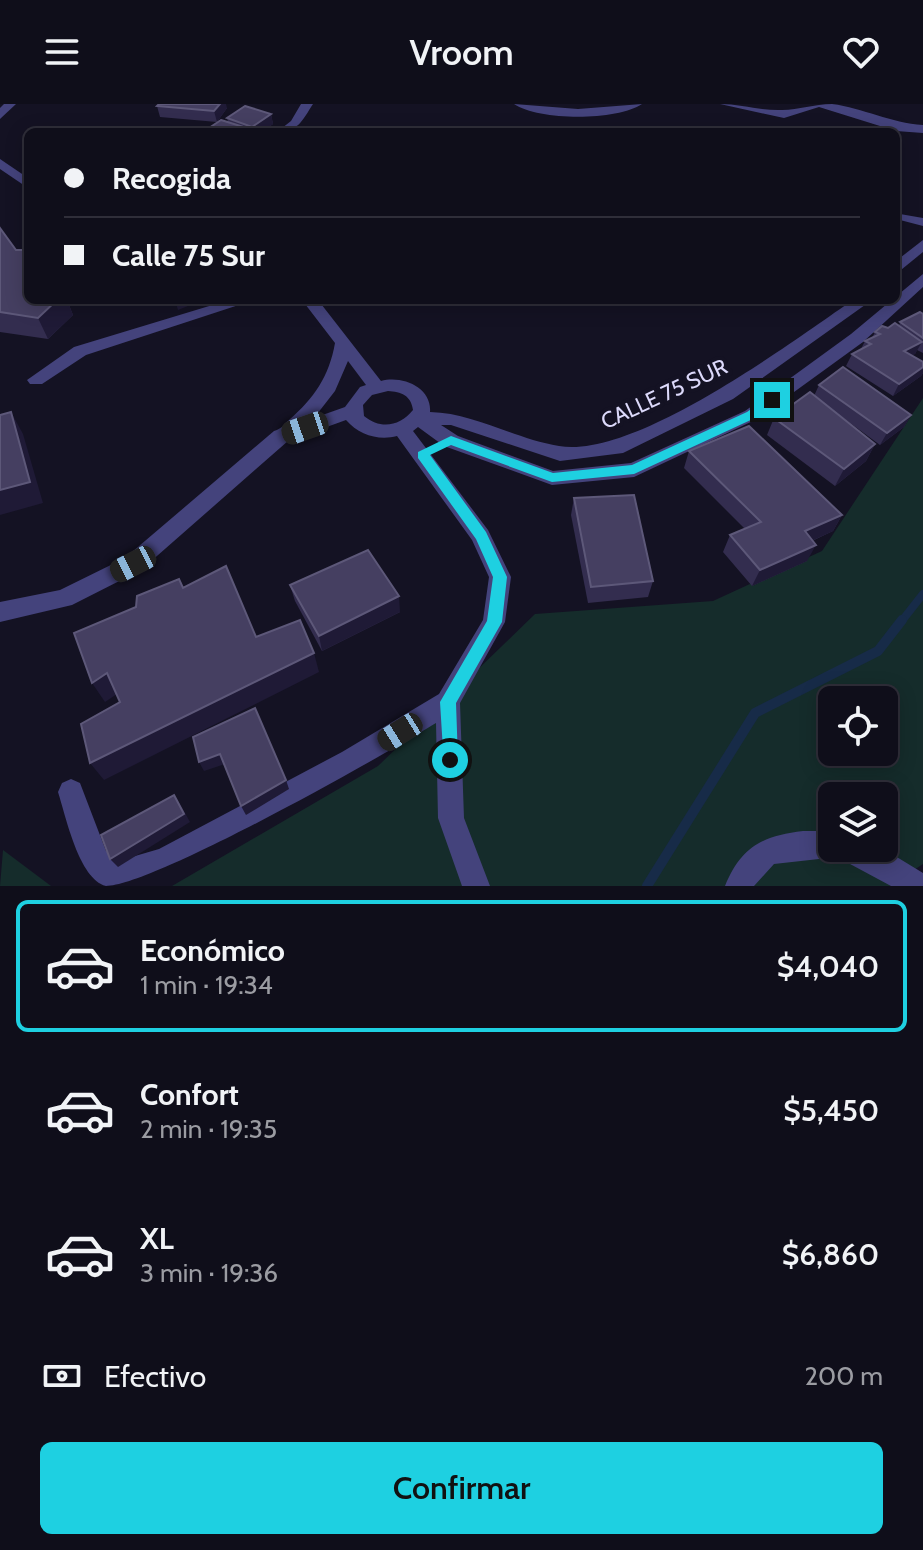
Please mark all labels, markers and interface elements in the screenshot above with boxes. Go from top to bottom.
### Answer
icon: menu [40,30,84,74]
text: Vroom [409,30,514,74]
icon: heart [839,30,883,74]
text: Recogida [112,160,231,197]
text: Calle 75 Sur [112,237,265,274]
street label: CALLE 75 SUR [597,353,731,435]
route end [754,382,790,418]
car [278,409,332,447]
car [106,542,160,586]
map controls [818,686,898,862]
button: locate [818,686,898,766]
car [373,709,427,755]
route start [432,742,468,778]
button: layers [818,782,898,862]
icon: car [44,930,116,1002]
text: Económico [140,932,285,969]
text: $4,040 [777,948,879,985]
text: 1 min · 19:34 [140,969,273,1001]
icon: car [44,1074,116,1146]
text: Confort [140,1076,239,1113]
text: $5,450 [783,1092,879,1129]
text: 2 min · 19:35 [140,1113,277,1145]
icon: car [44,1218,116,1290]
text: XL [140,1220,174,1257]
text: $6,860 [782,1236,879,1273]
text: 3 min · 19:36 [140,1257,278,1289]
icon: cash [40,1354,84,1398]
text: Efectivo [104,1358,206,1395]
text: 200 m [804,1360,883,1392]
button: Confirmar [40,1442,883,1534]

